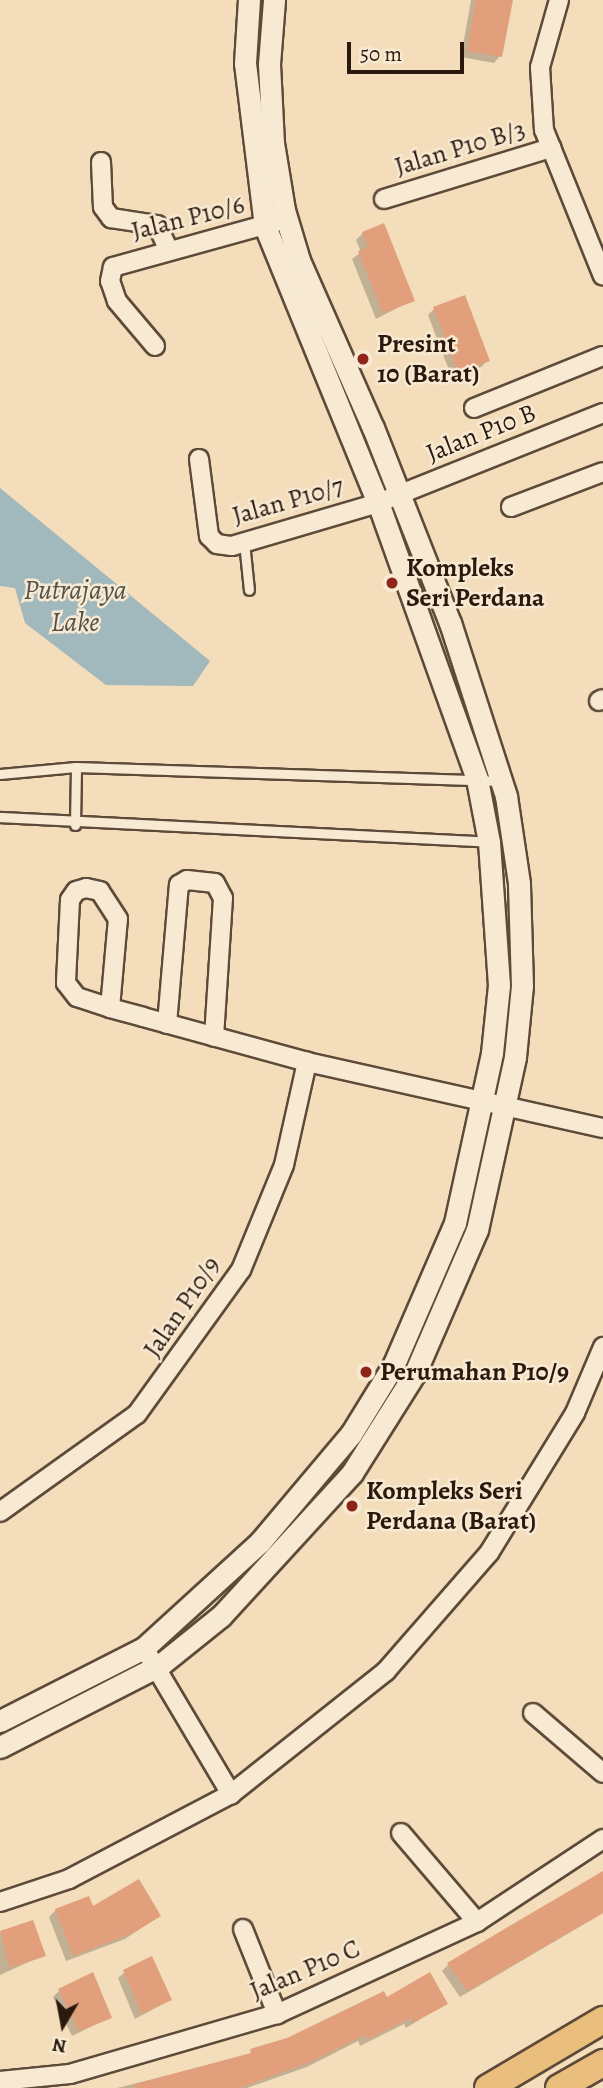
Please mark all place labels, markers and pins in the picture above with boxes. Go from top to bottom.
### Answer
place label: Presint 10 (Barat) [377,328,479,390]
marker: Presint 10 (Barat) [355,351,371,367]
place label: Kompleks Seri Perdana [406,552,545,614]
marker: Kompleks Seri Perdana [384,575,400,591]
place label: Perumahan P10/9 [380,1356,569,1388]
marker: Perumahan P10/9 [358,1364,374,1380]
place label: Kompleks Seri Perdana (Barat) [366,1475,536,1536]
marker: Kompleks Seri Perdana (Barat) [344,1498,360,1514]

